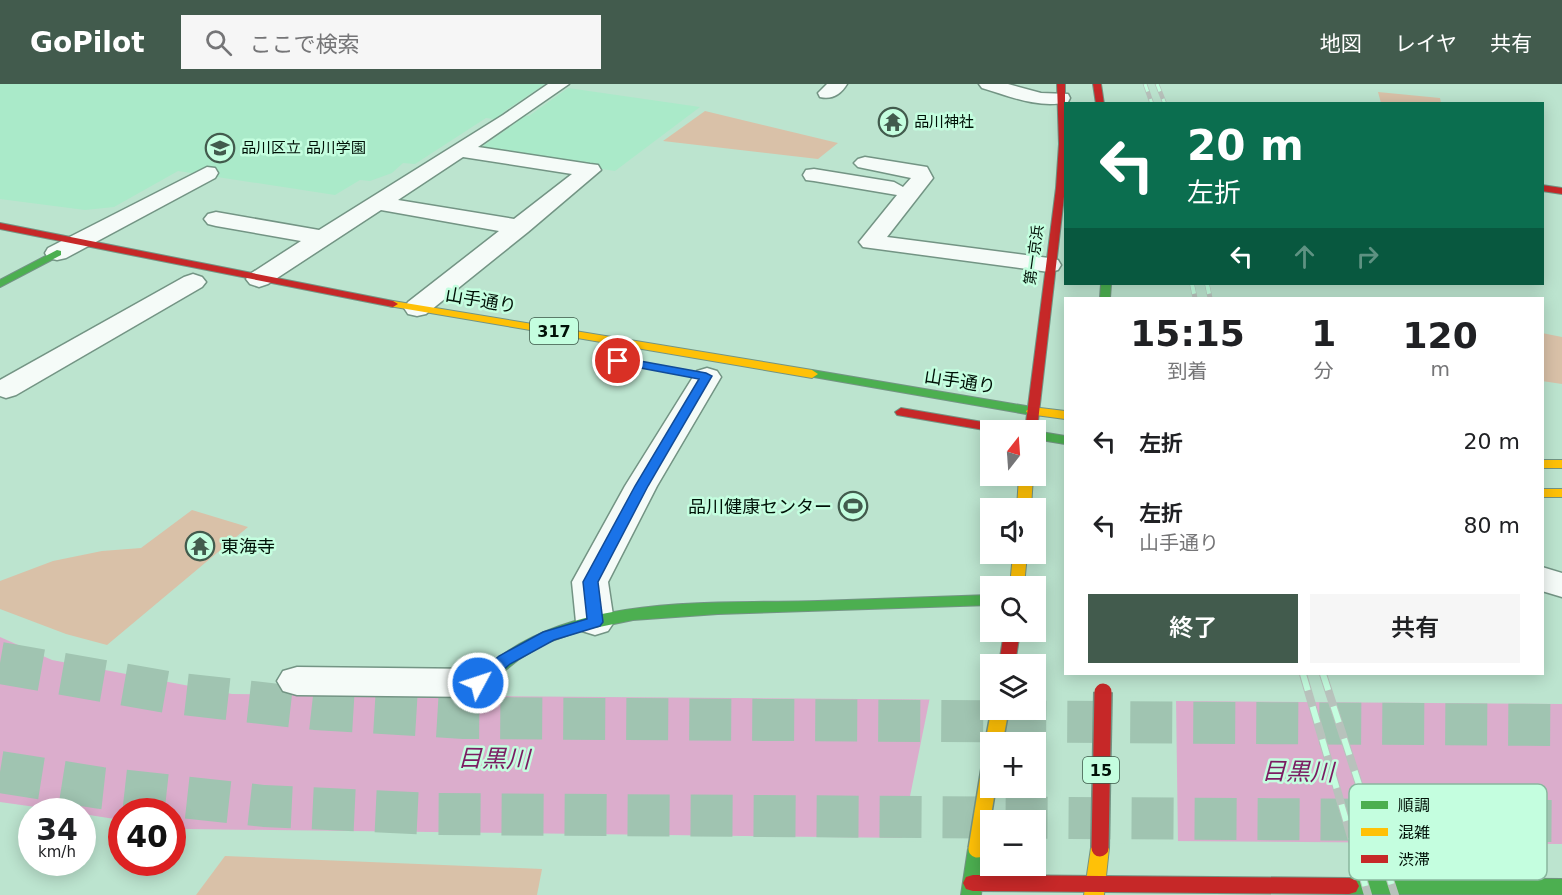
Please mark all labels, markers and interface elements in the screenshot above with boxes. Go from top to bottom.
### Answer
search box [181,15,601,69]
text: GoPilot [30,26,145,59]
icon: search [202,26,235,59]
text: ここで検索 [250,32,360,57]
text: 地図 [1320,32,1362,56]
text: レイヤ [1395,32,1457,56]
text: 共有 [1490,32,1532,56]
temple icon: 品川神社 [877,106,909,138]
place label: 品川神社 [914,113,974,131]
text: 20 m [1187,121,1304,170]
icon: left [1088,126,1166,204]
school or university icon: 品川区立 品川学園 [204,132,236,164]
place label: 品川区立 品川学園 [241,139,366,157]
text: 左折 [1187,177,1241,208]
street label: 第一京浜 [1021,224,1047,286]
icon: left [1225,240,1258,273]
icon: ahead [1288,240,1321,273]
icon: right [1351,240,1384,273]
street label: 山手通り [444,283,518,317]
text: 15:15 [1130,313,1245,354]
text: 1 [1311,313,1336,354]
text: 120 [1403,315,1478,356]
road number: 317 [530,318,578,344]
pin [592,335,643,386]
icon: arrive [601,344,634,377]
text: m [1430,357,1450,381]
text: 到着 [1168,359,1208,383]
text: 分 [1314,359,1334,383]
street label: 山手通り [923,365,997,397]
north arrow [980,420,1046,486]
map controls [980,420,1046,876]
icon: left [1088,425,1121,458]
text: 20 m [1464,429,1520,454]
text: 左折 [1139,431,1183,456]
sports icon: 品川健康センター [837,490,869,522]
place label: 品川健康センター [688,496,832,517]
button: sound [980,498,1046,564]
text: 左折 [1139,501,1183,526]
icon: left [1088,509,1121,542]
text: 80 m [1464,513,1520,538]
temple icon: 東海寺 [184,530,216,562]
text: 山手通り [1139,531,1219,555]
place label: 東海寺 [221,536,275,557]
button: search [980,576,1046,642]
button: 終了 [1088,594,1298,663]
button: 共有 [1310,594,1520,663]
position arrow [446,651,510,715]
button: layers [980,654,1046,720]
button: + [980,732,1046,798]
water label: 目黒川 [458,744,533,774]
road number: 15 [1083,757,1119,783]
water label: 目黒川 [1262,757,1337,787]
legend [1349,784,1547,880]
text: 順調 [1398,796,1430,815]
speed limit sign: 40 [108,798,186,876]
button: − [980,810,1046,876]
text: 34 [36,812,78,847]
text: 混雑 [1398,823,1430,842]
text: km/h [38,843,76,861]
text: 渋滞 [1398,850,1430,869]

